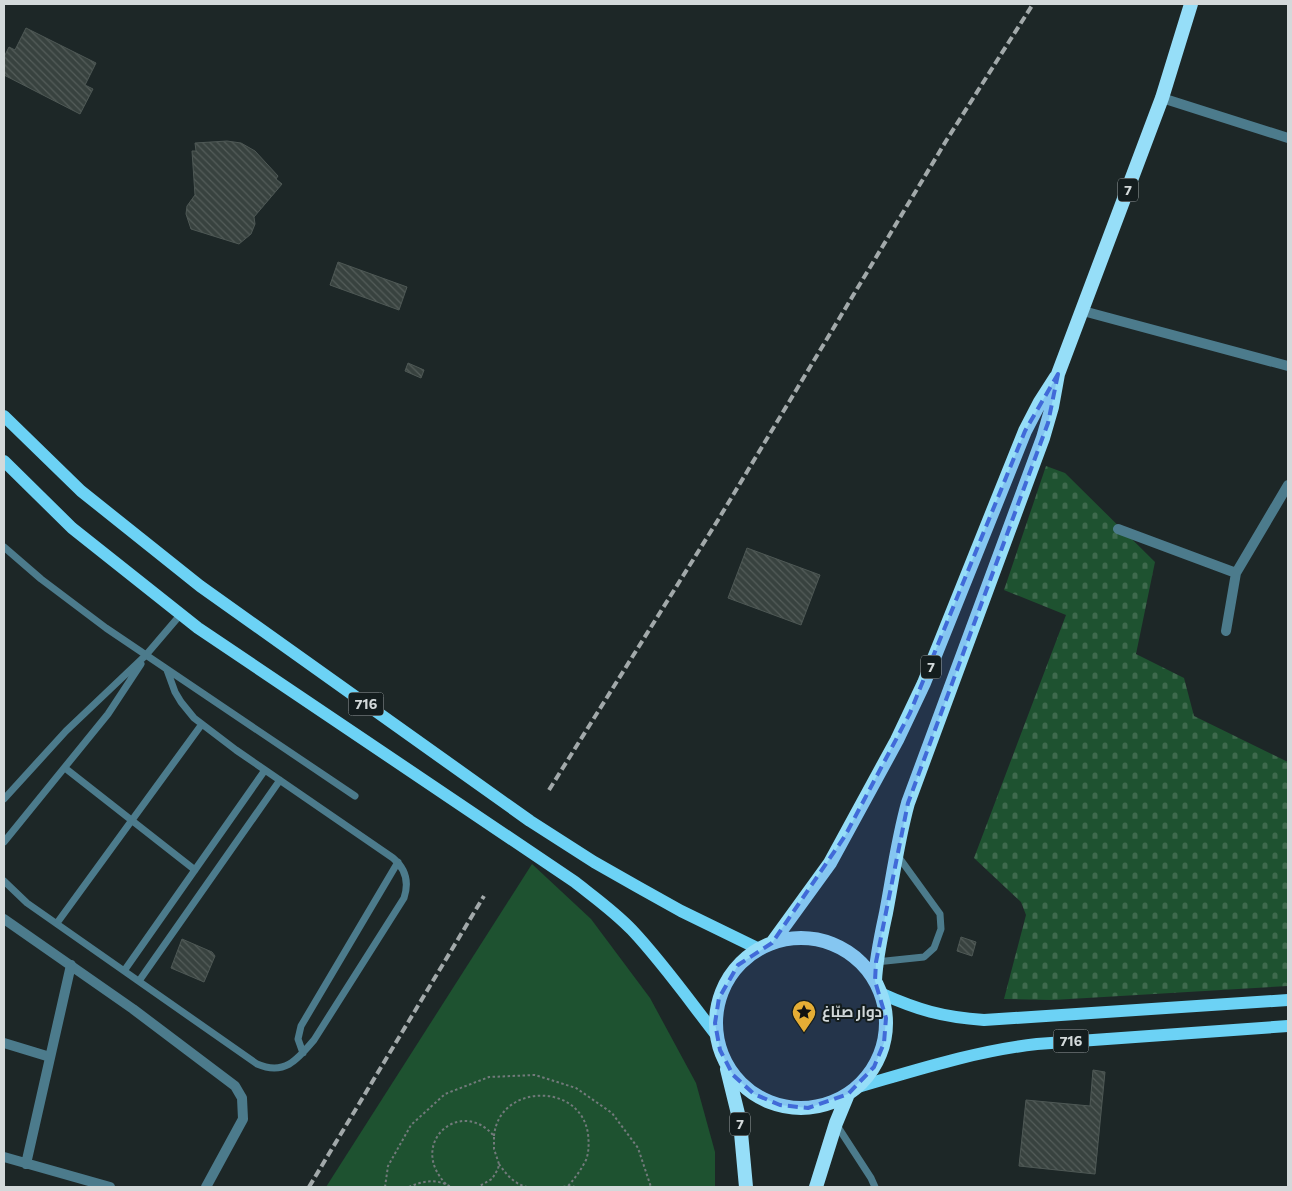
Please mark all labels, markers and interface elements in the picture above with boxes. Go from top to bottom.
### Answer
road number: 7 [1118,178,1138,202]
road number: 7 [921,656,941,679]
road number: 716 [348,692,384,716]
place icon: دوار صبّاغ [791,999,817,1033]
place label: دوار صبّاغ [822,1002,882,1022]
road number: 716 [1054,1030,1088,1052]
road number: 7 [730,1112,750,1136]

